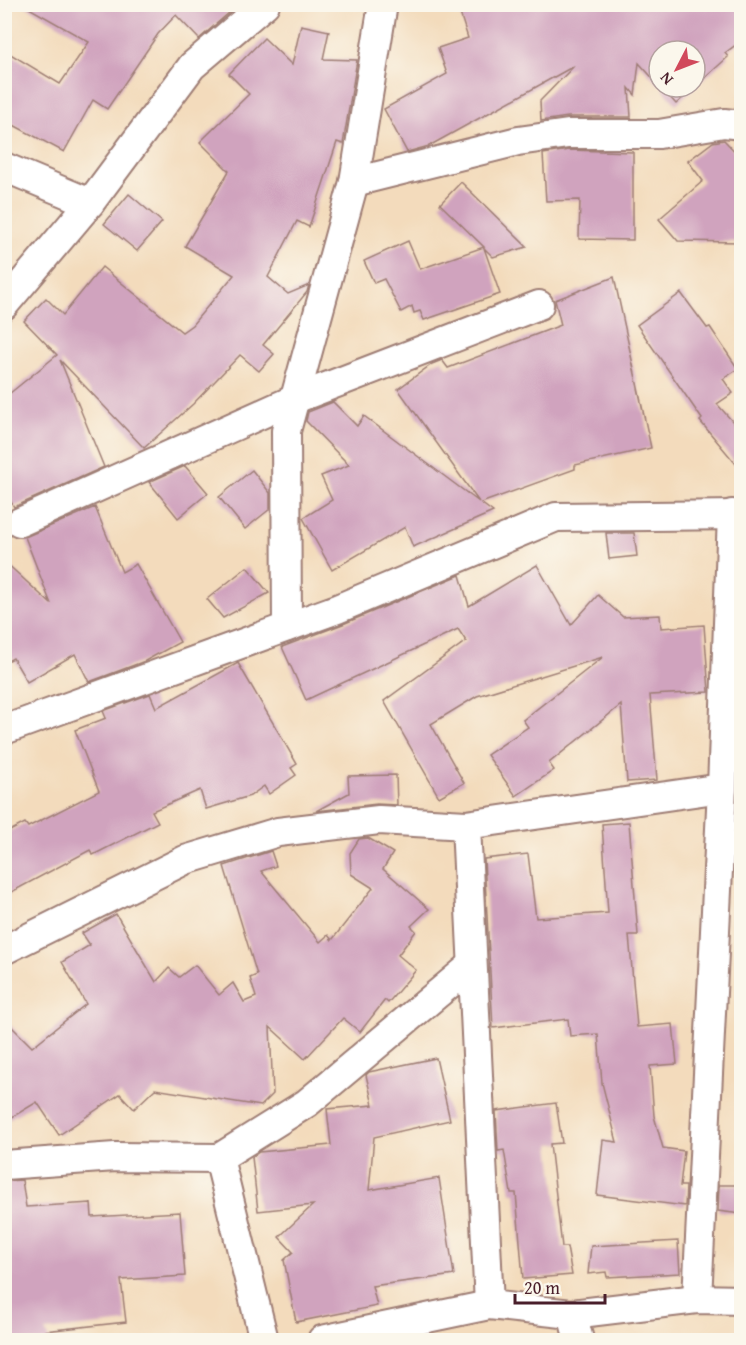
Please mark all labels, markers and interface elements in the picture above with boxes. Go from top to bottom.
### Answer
north arrow [647,39,707,99]
text: N [653,67,678,91]
scale bar [515,1267,605,1305]
text: 20 m [524,1274,560,1301]

